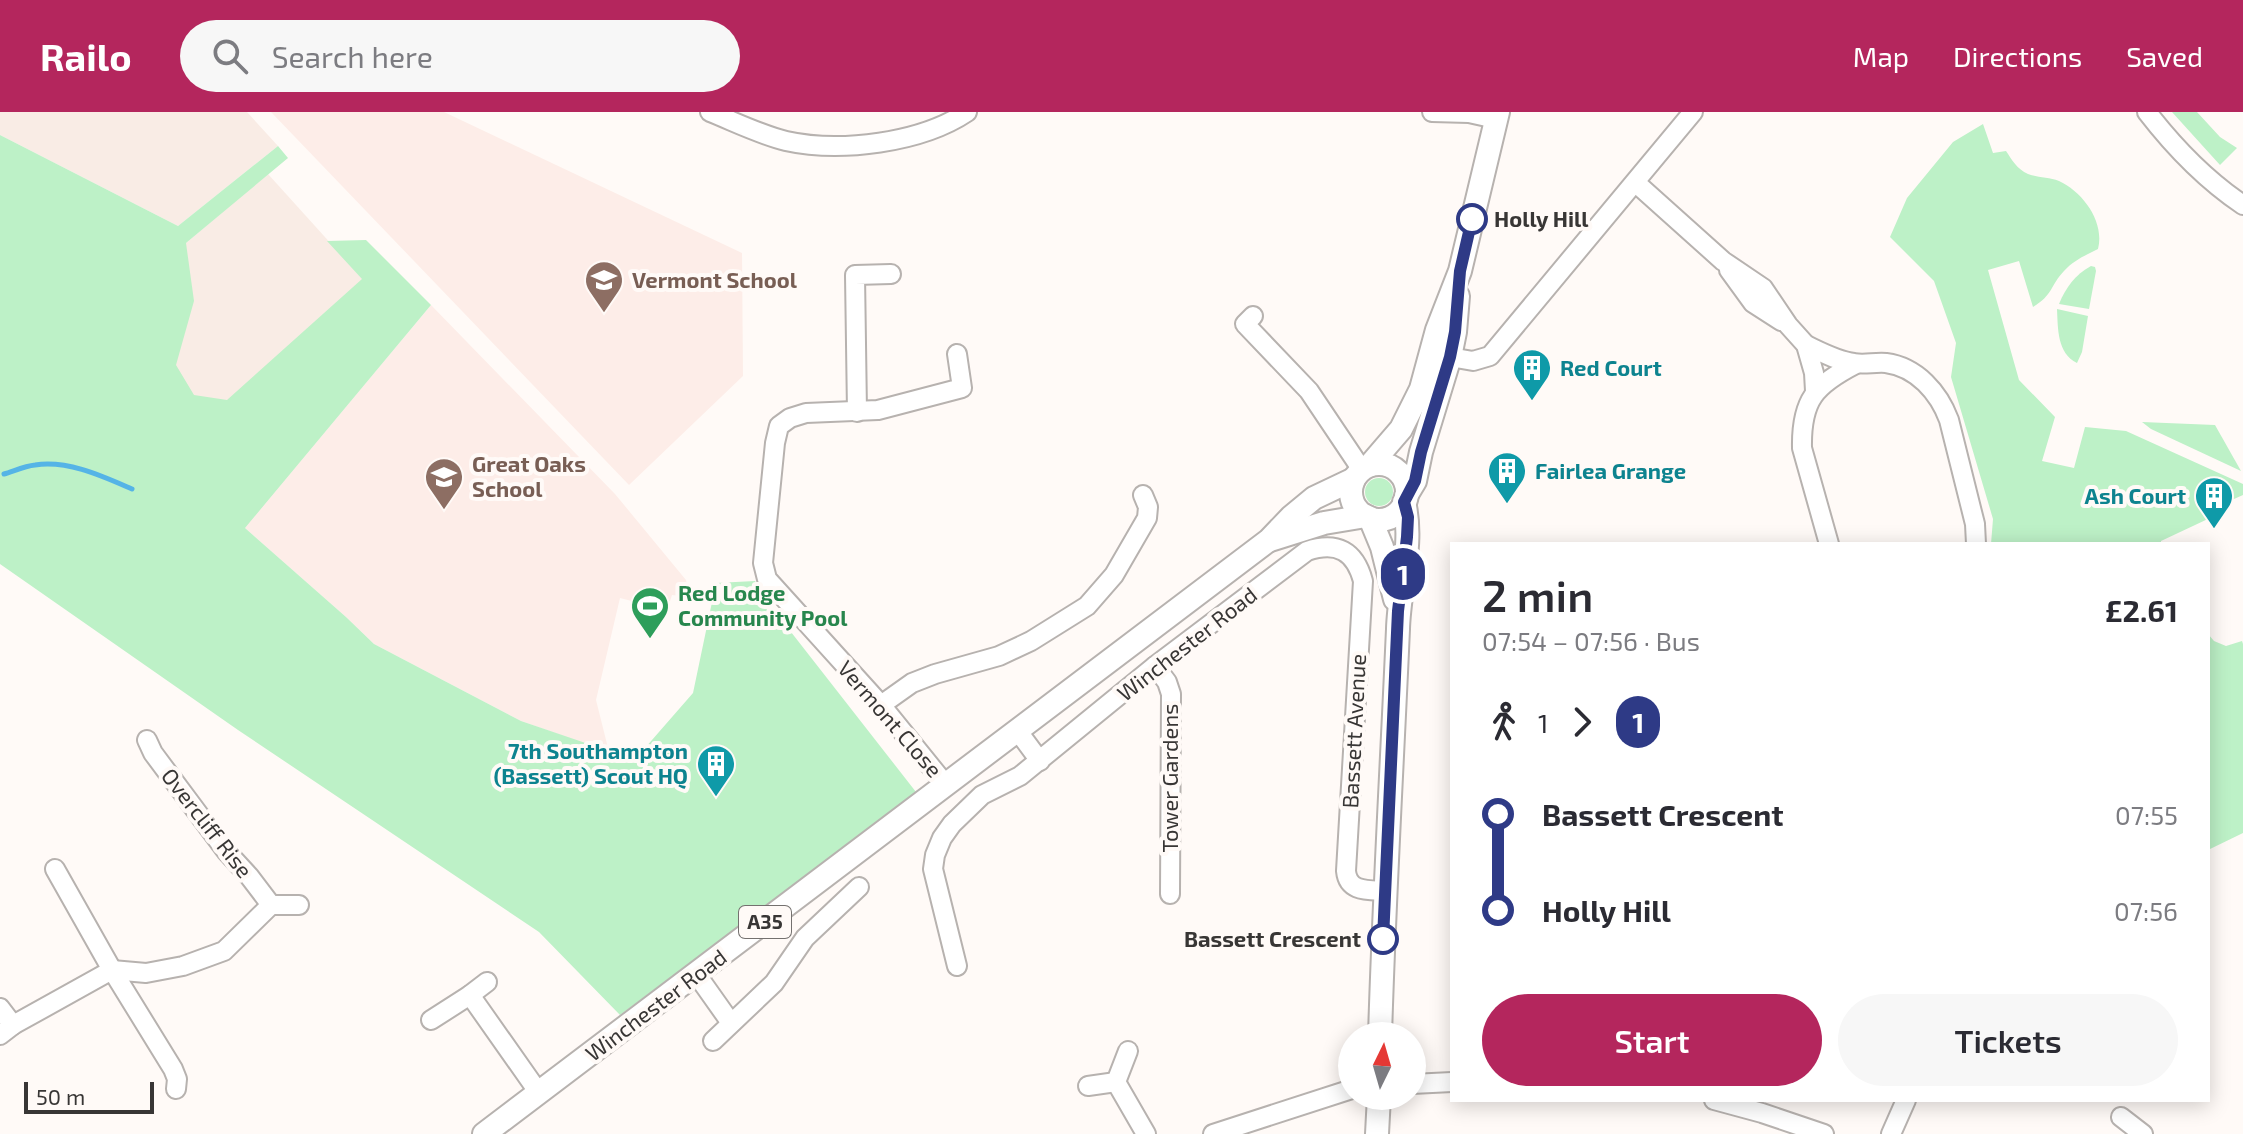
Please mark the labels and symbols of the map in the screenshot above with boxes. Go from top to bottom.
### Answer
marker: Holly Hill [1457,204,1487,234]
place label: Holly Hill [1494,205,1589,232]
school or university icon: Vermont School [583,259,625,314]
place label: Vermont School [632,266,798,292]
building icon: Red Court [1511,347,1553,402]
place label: Red Court [1560,354,1662,380]
place label: Great Oaks School [472,450,586,501]
building icon: Fairlea Grange [1486,450,1528,505]
school or university icon: Great Oaks School [423,456,465,511]
place label: Fairlea Grange [1535,457,1686,483]
building icon: Ash Court [2193,475,2235,530]
place label: Ash Court [2085,482,2186,508]
line badge: 1 [1377,548,1429,600]
place label: Red Lodge Community Pool [678,579,848,631]
street label: Winchester Road [1111,581,1261,706]
sports icon: Red Lodge Community Pool [629,585,671,640]
street label: Bassett Avenue [1336,653,1370,809]
street label: Vermont Close [833,655,948,782]
street label: Tower Gardens [1156,704,1182,852]
place label: 7th Southampton (Bassett) Scout HQ [493,737,688,789]
building icon: 7th Southampton (Bassett) Scout HQ [695,743,737,798]
street label: Overcliff Rise [157,762,259,882]
road number: A35 [739,906,791,938]
marker: Bassett Crescent [1368,924,1398,954]
place label: Bassett Crescent [1184,925,1361,951]
street label: Winchester Road [580,943,731,1066]
north arrow [1338,1022,1426,1110]
scale bar [24,1078,154,1114]

